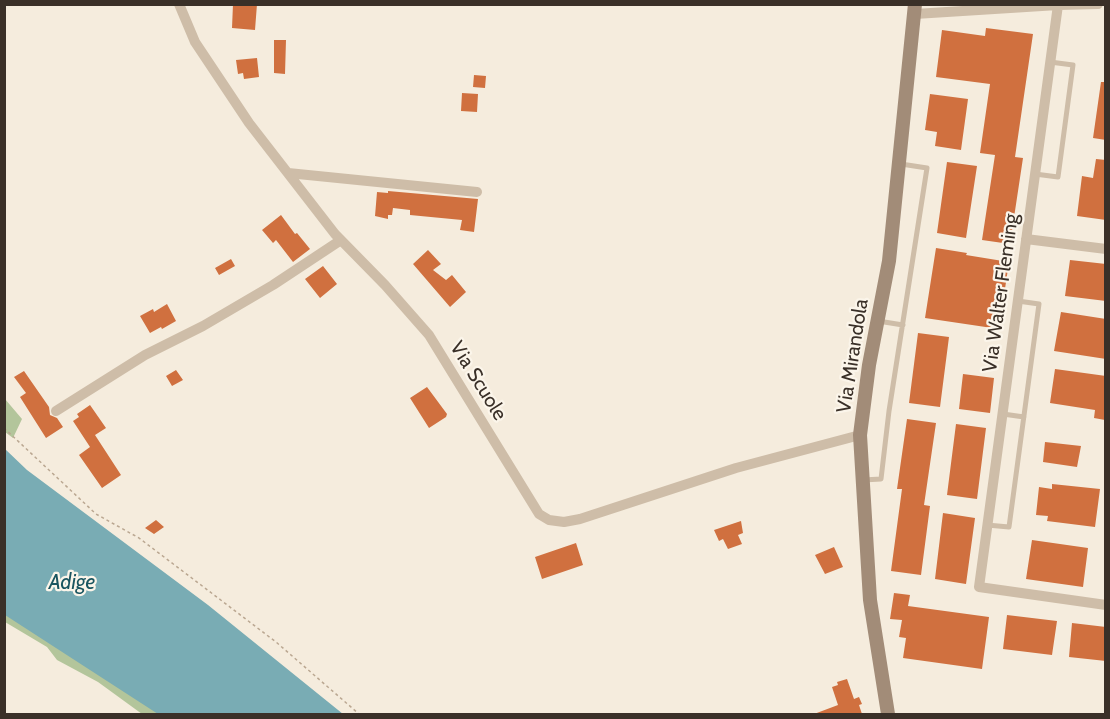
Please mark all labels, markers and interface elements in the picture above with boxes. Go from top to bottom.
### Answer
street label: Via Walter Fleming [978,212,1024,374]
street label: Via Mirandola [832,297,874,415]
street label: Via Scuole [444,337,512,425]
water label: Adige [49,570,95,596]

